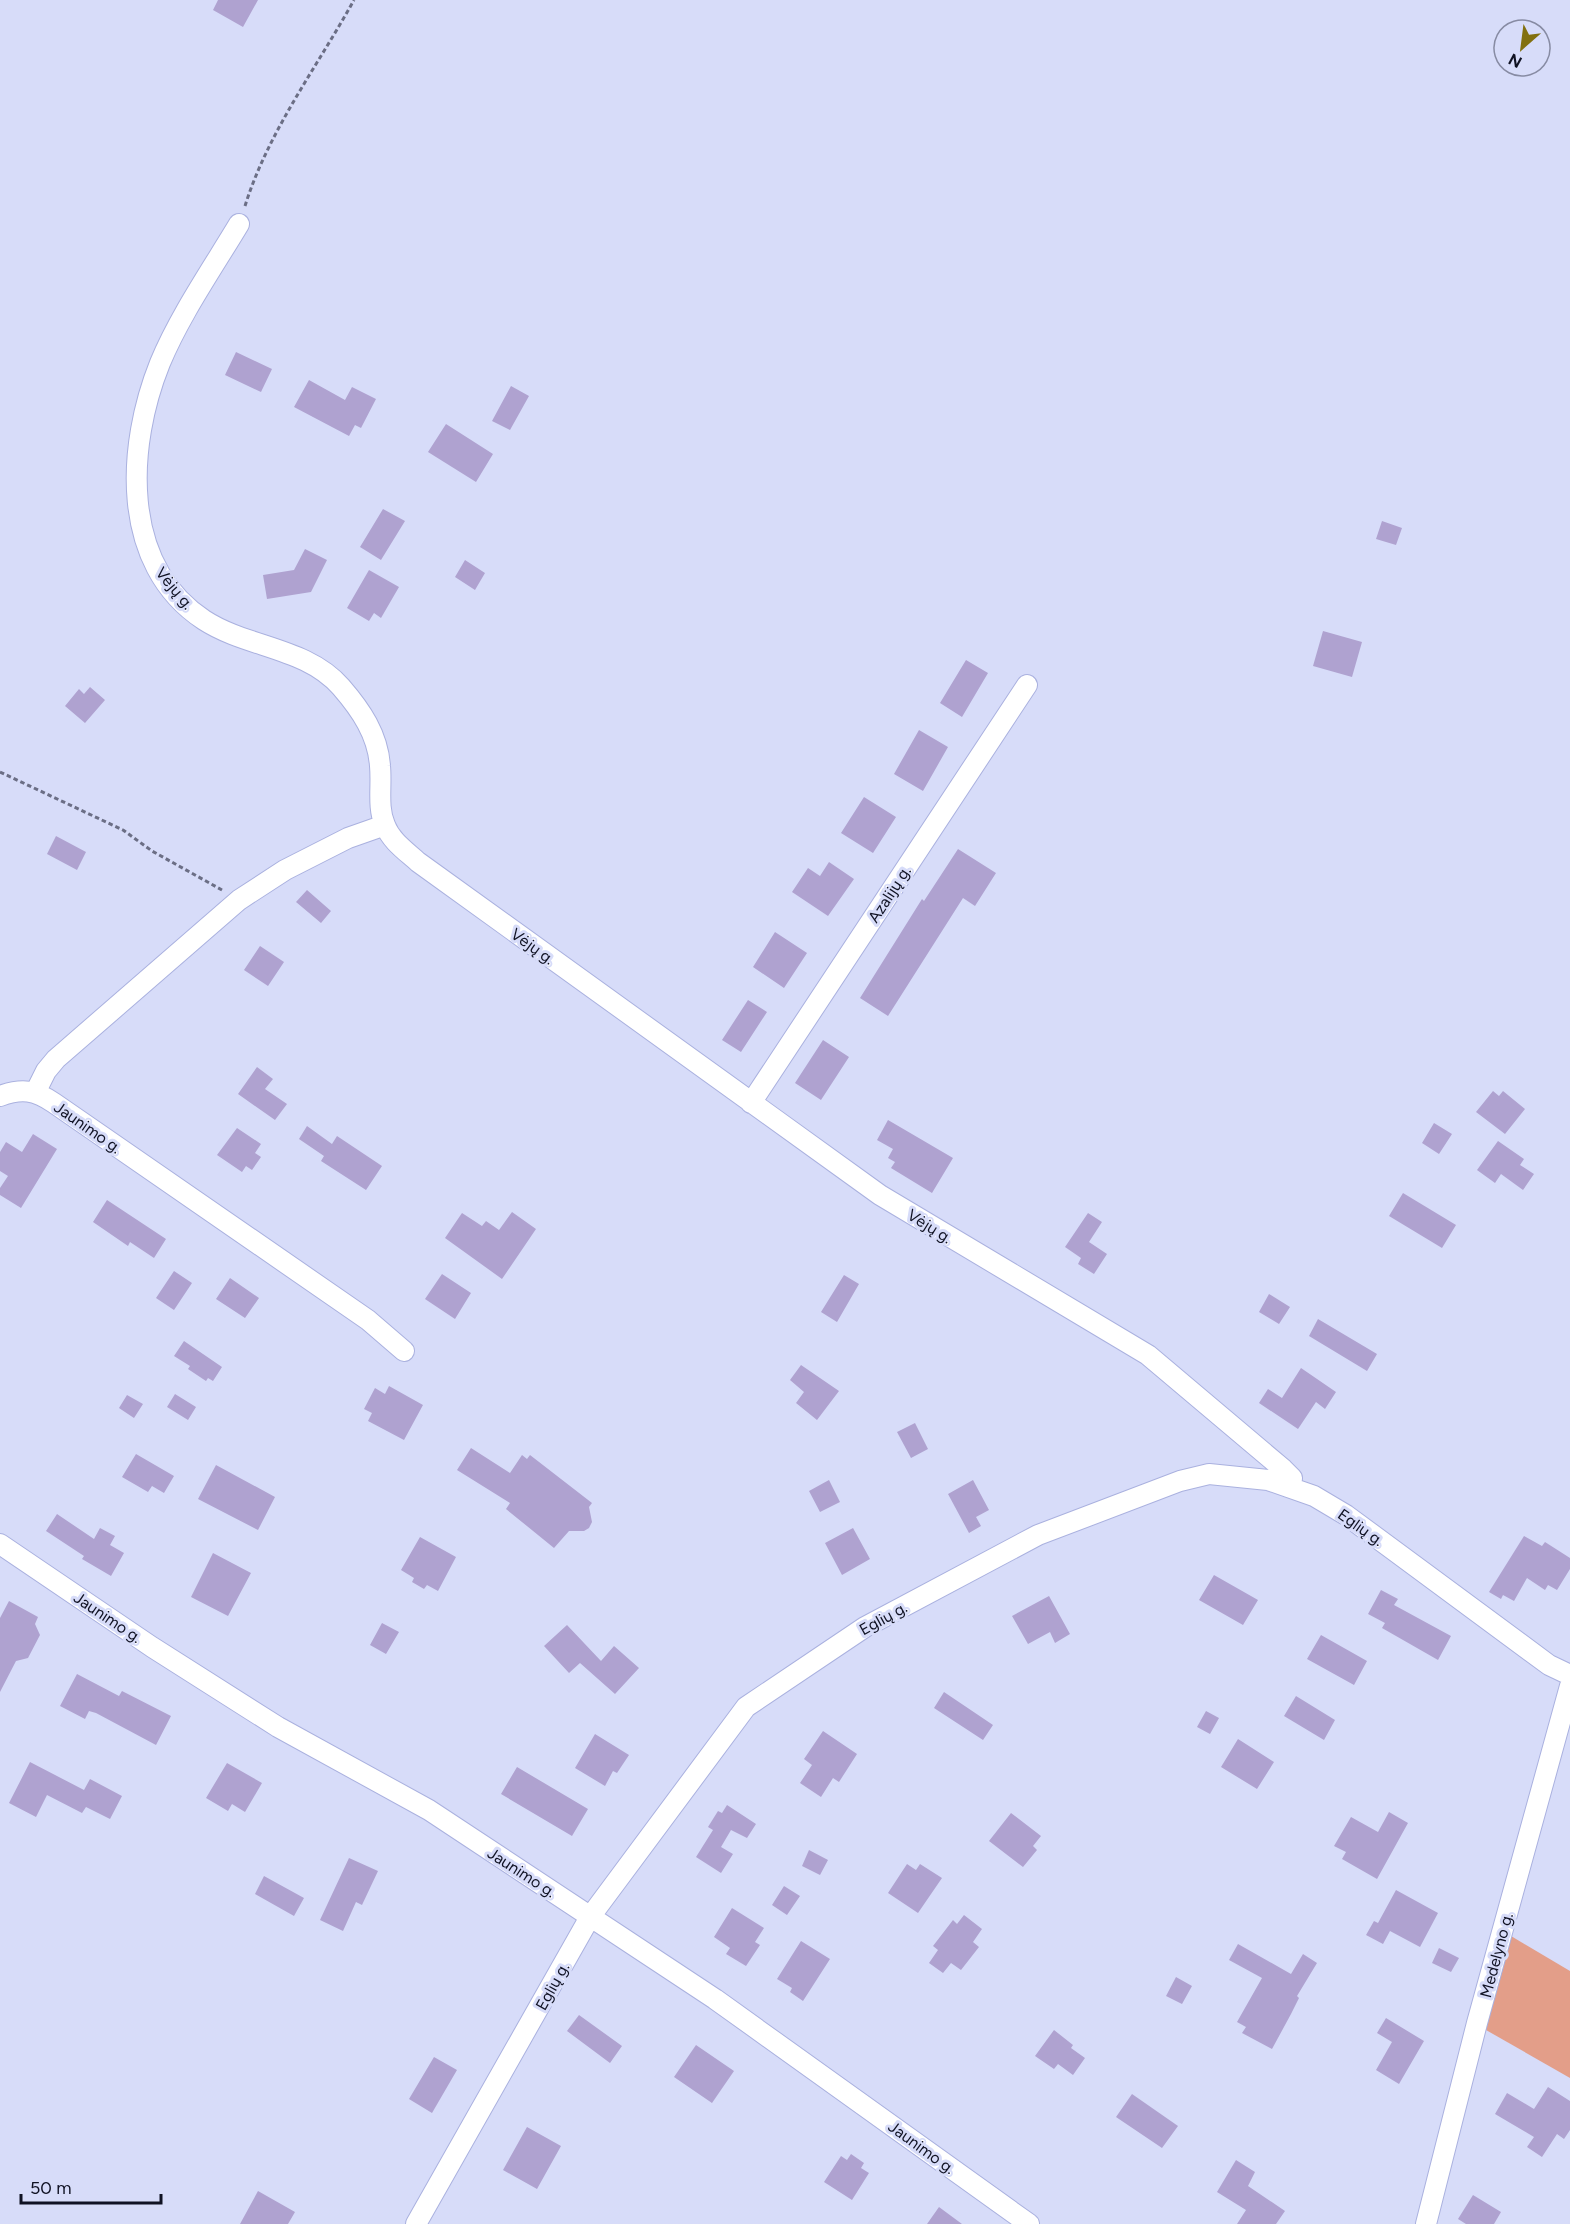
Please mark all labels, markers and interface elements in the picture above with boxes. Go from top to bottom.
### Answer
north arrow [1492,18,1552,78]
text: N [1505,50,1525,72]
street label: Vėjų g. [152,563,198,613]
street label: Azalijų g. [864,862,915,926]
street label: Vėjų g. [507,924,558,969]
street label: Jaunimo g. [51,1097,125,1157]
street label: Vėjų g. [904,1205,956,1247]
street label: Eglių g. [1334,1505,1387,1550]
street label: Jaunimo g. [70,1588,145,1647]
street label: Eglių g. [856,1598,910,1639]
street label: Jaunimo g. [484,1843,559,1902]
street label: Medelyno g. [1476,1911,1517,2000]
street label: Eglių g. [532,1959,573,2013]
street label: Jaunimo g. [885,2117,959,2178]
scale bar [21,2167,160,2205]
text: 50 m [30,2177,72,2199]

